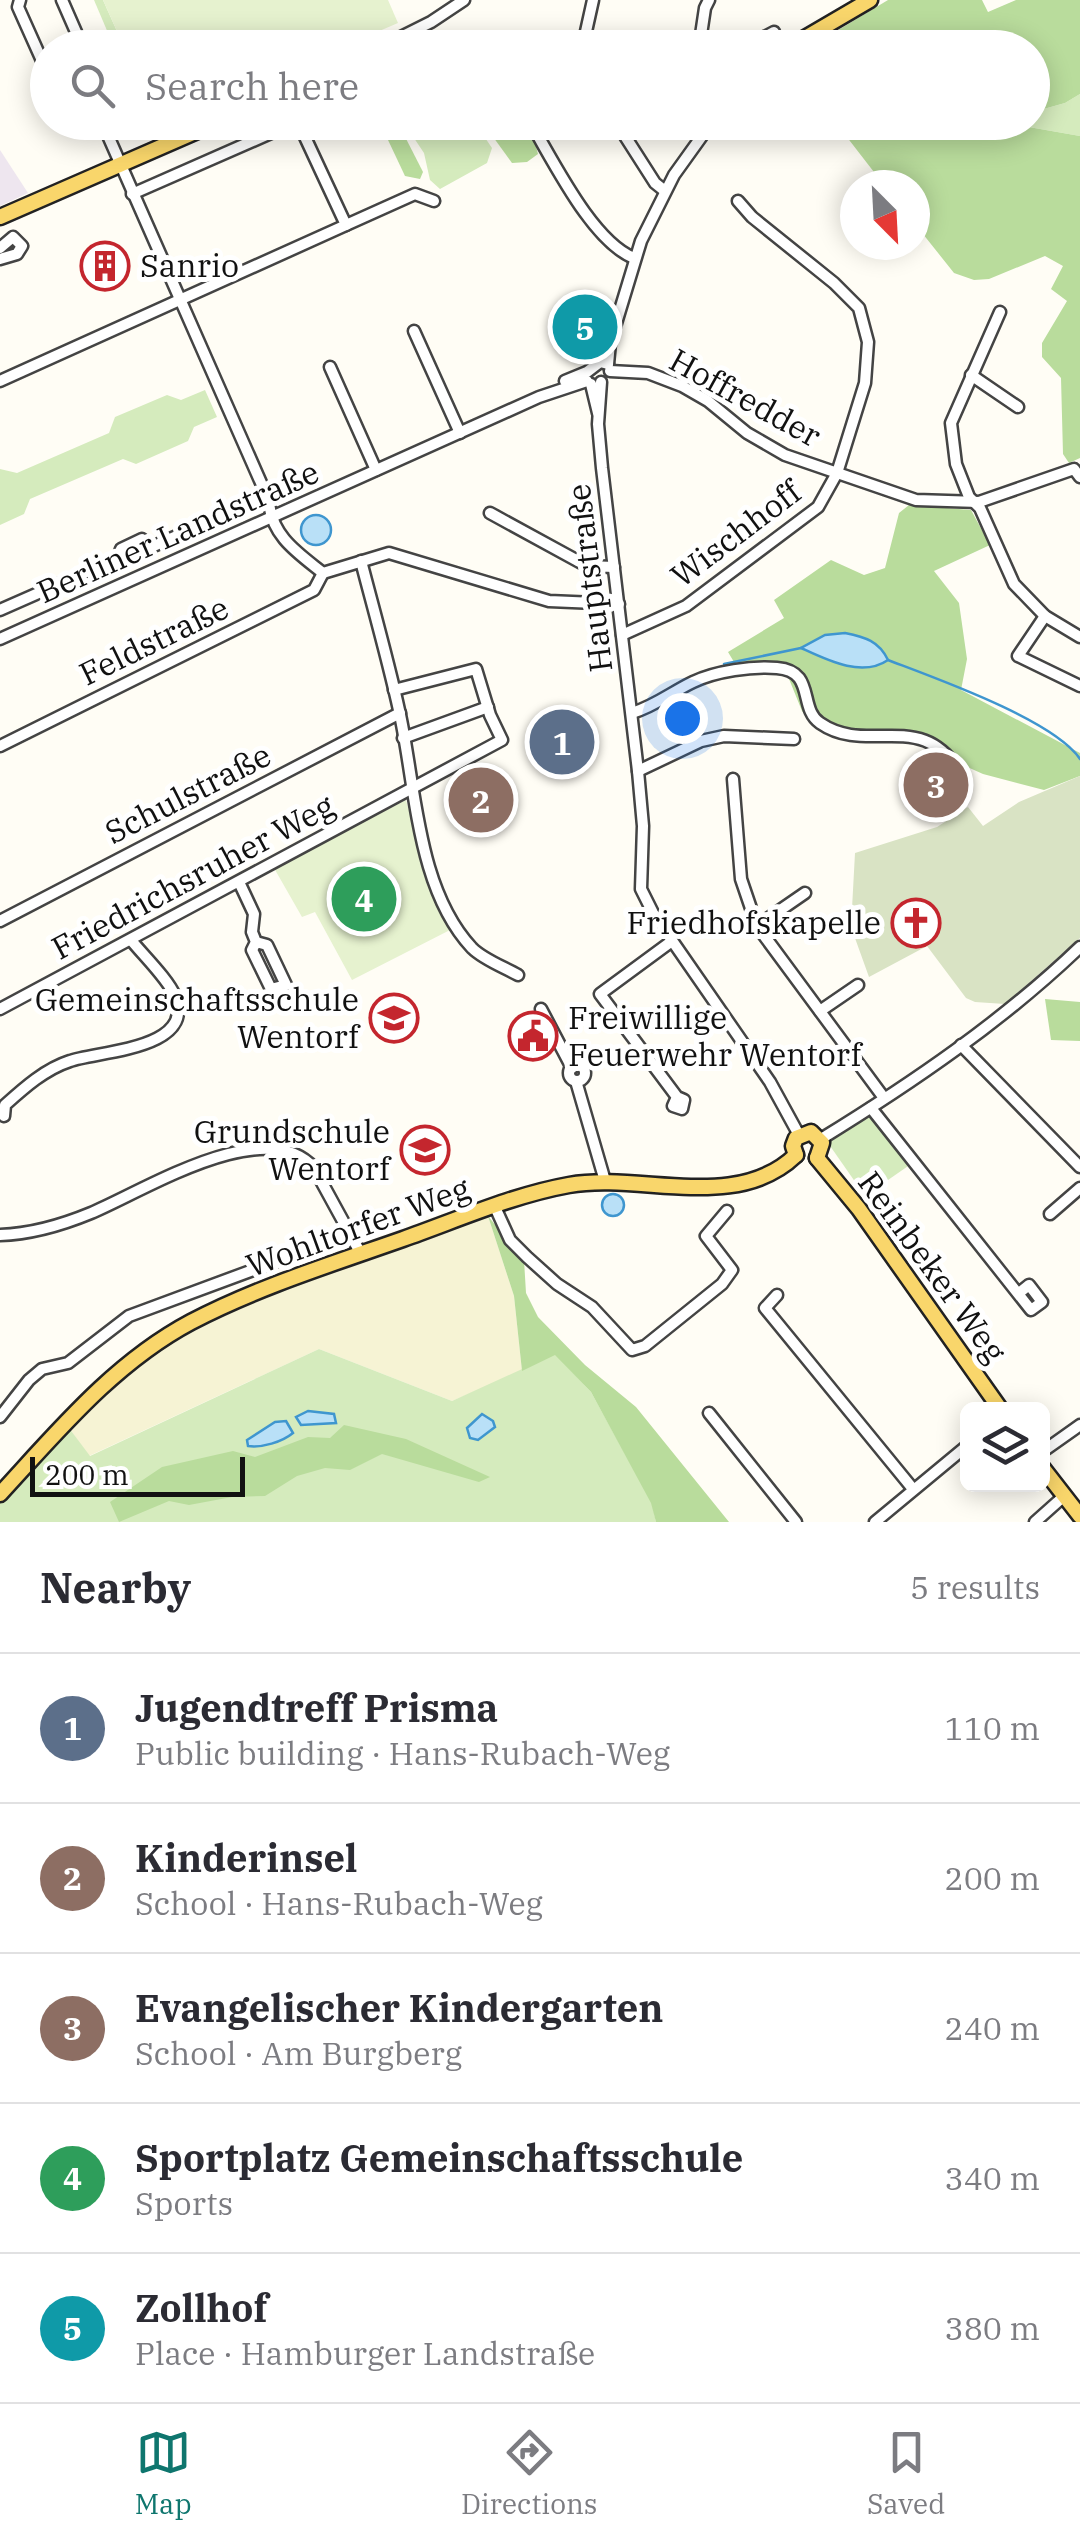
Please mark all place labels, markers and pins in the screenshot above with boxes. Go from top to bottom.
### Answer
building icon: Sanrio [79,240,131,292]
place label: Sanrio [140,244,239,286]
pin: 5 [552,290,618,364]
pin: 1 [530,704,594,780]
pin: 3 [904,748,968,822]
pin: 2 [448,762,514,838]
pin: 4 [332,862,396,936]
church icon: Friedhofskapelle [890,897,942,949]
place label: Friedhofskapelle [627,901,881,943]
place label: Gemeinschaftsschule Wentorf [35,978,361,1057]
school or university icon: Gemeinschaftsschule Wentorf [368,992,420,1044]
place label: Freiwillige Feuerwehr Wentorf [568,996,863,1075]
public building icon: Freiwillige Feuerwehr Wentorf [507,1010,559,1062]
place label: Grundschule Wentorf [194,1110,392,1189]
school or university icon: Grundschule Wentorf [399,1124,451,1176]

